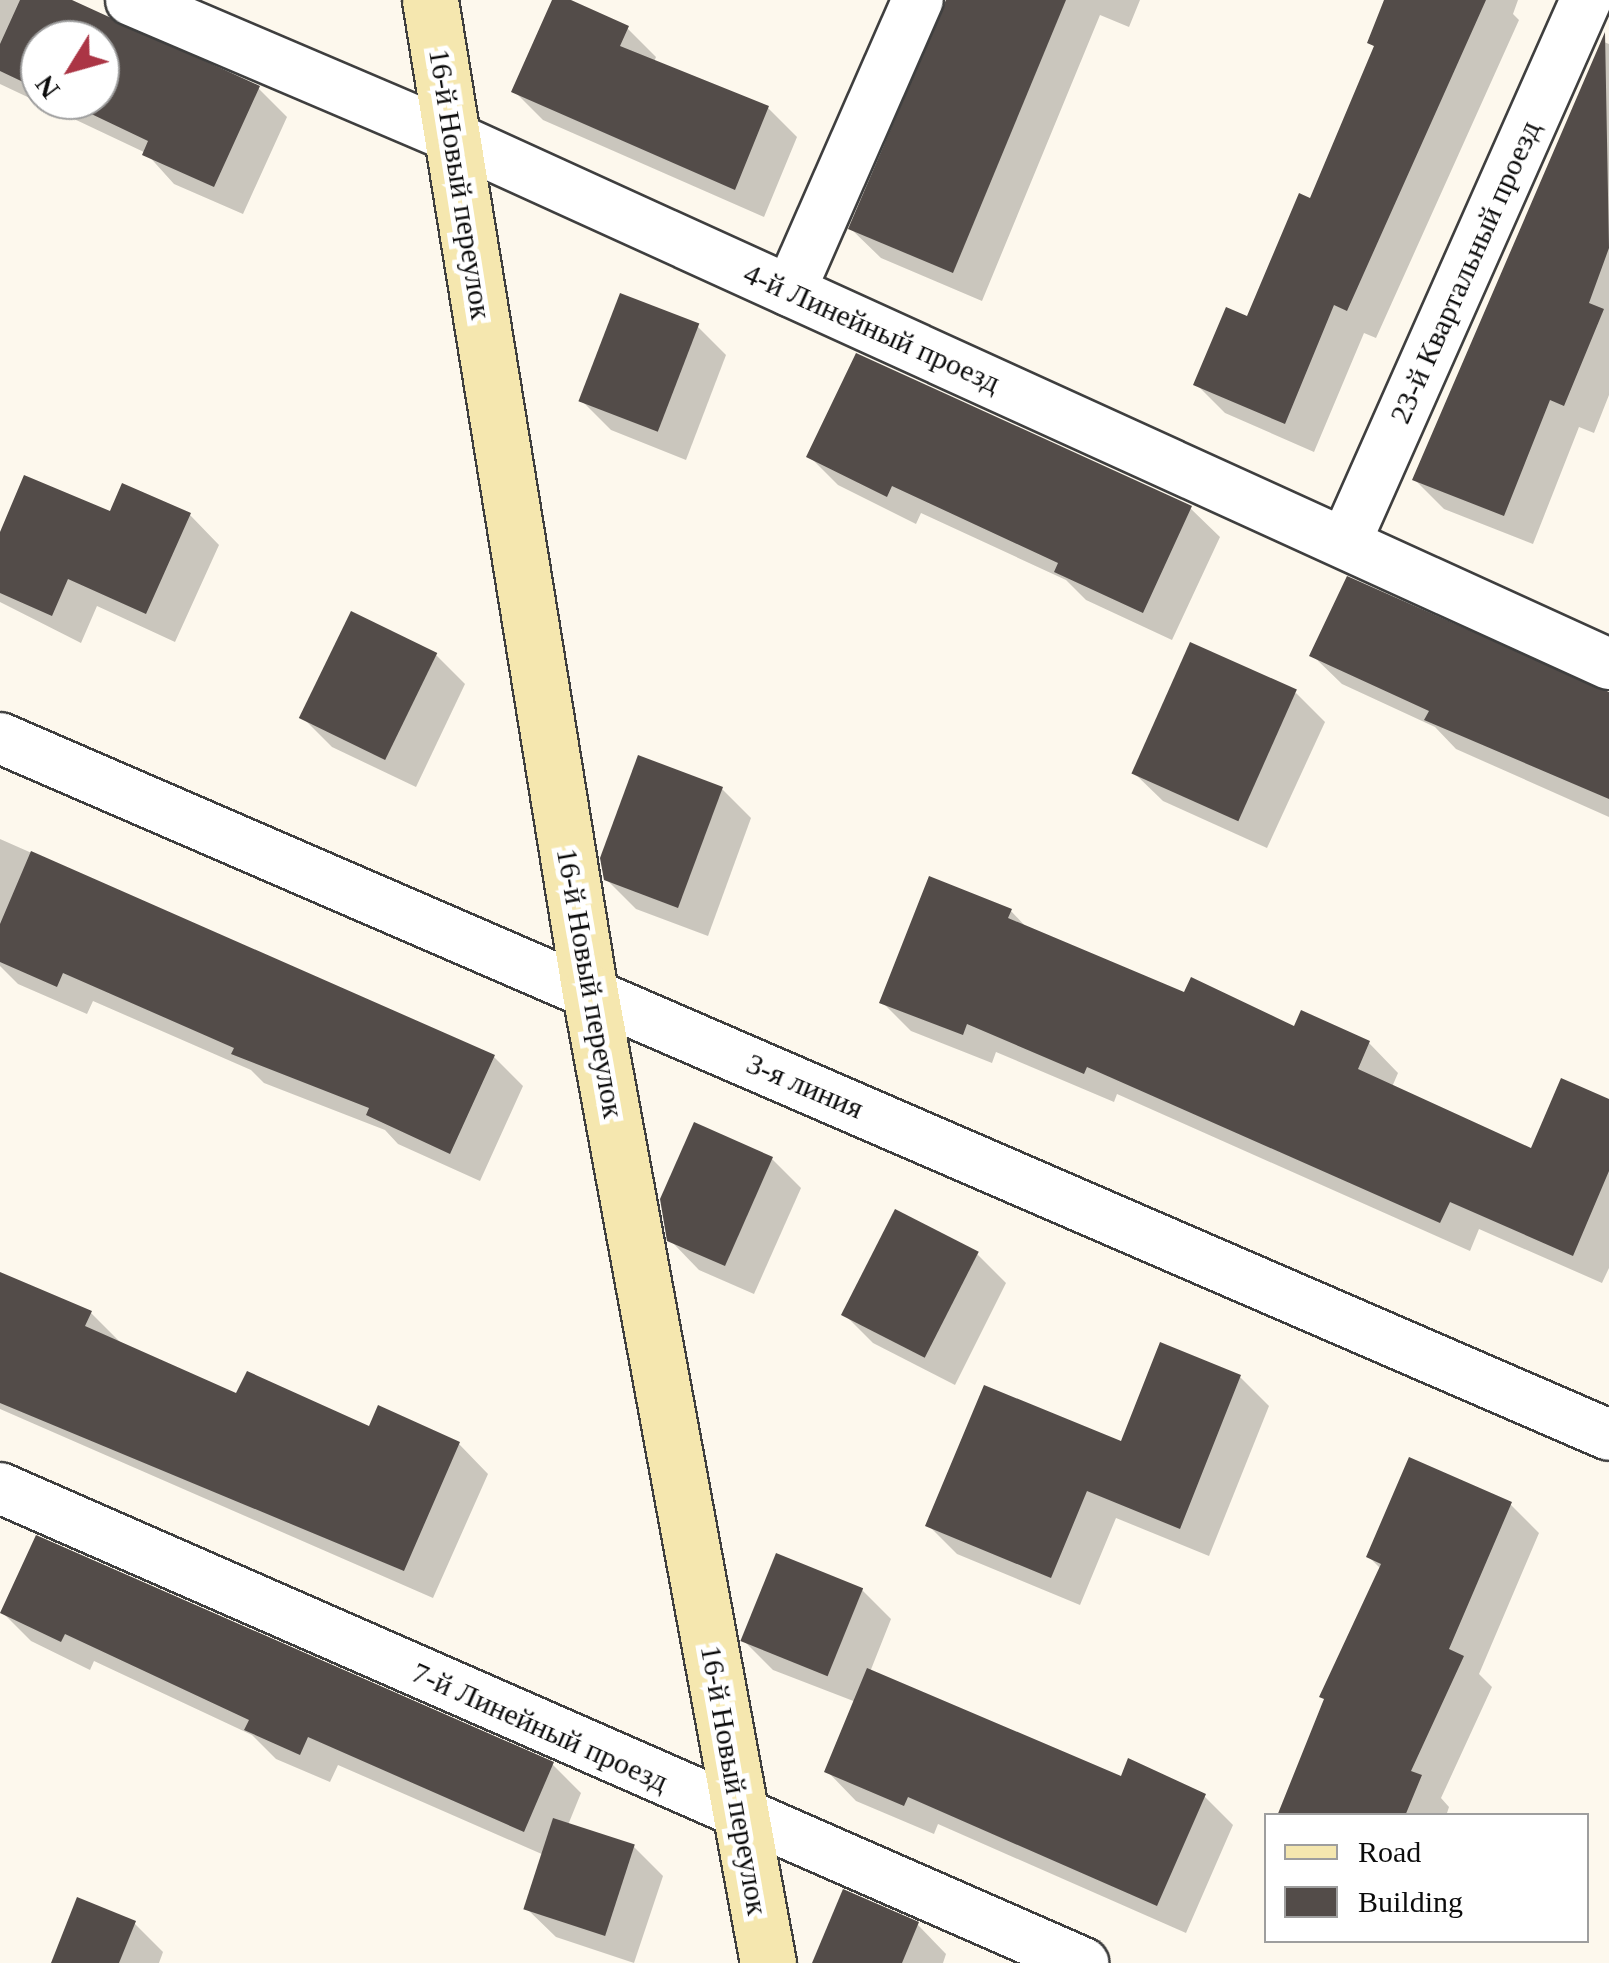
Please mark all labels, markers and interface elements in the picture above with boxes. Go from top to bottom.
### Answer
north arrow [20,20,120,120]
street label: 16-й Новый переулок [421,46,499,322]
text: N [29,70,66,105]
street label: 23-й Квартальный проезд [1382,115,1548,429]
street label: 4-й Линейный проезд [738,255,1006,401]
street label: 16-й Новый переулок [549,845,631,1121]
street label: 3-я линия [741,1045,869,1127]
street label: 16-й Новый переулок [693,1642,775,1918]
street label: 7-й Линейный проезд [406,1654,674,1800]
legend [1264,1813,1589,1943]
text: Road [1358,1835,1421,1868]
text: Building [1358,1885,1463,1918]

